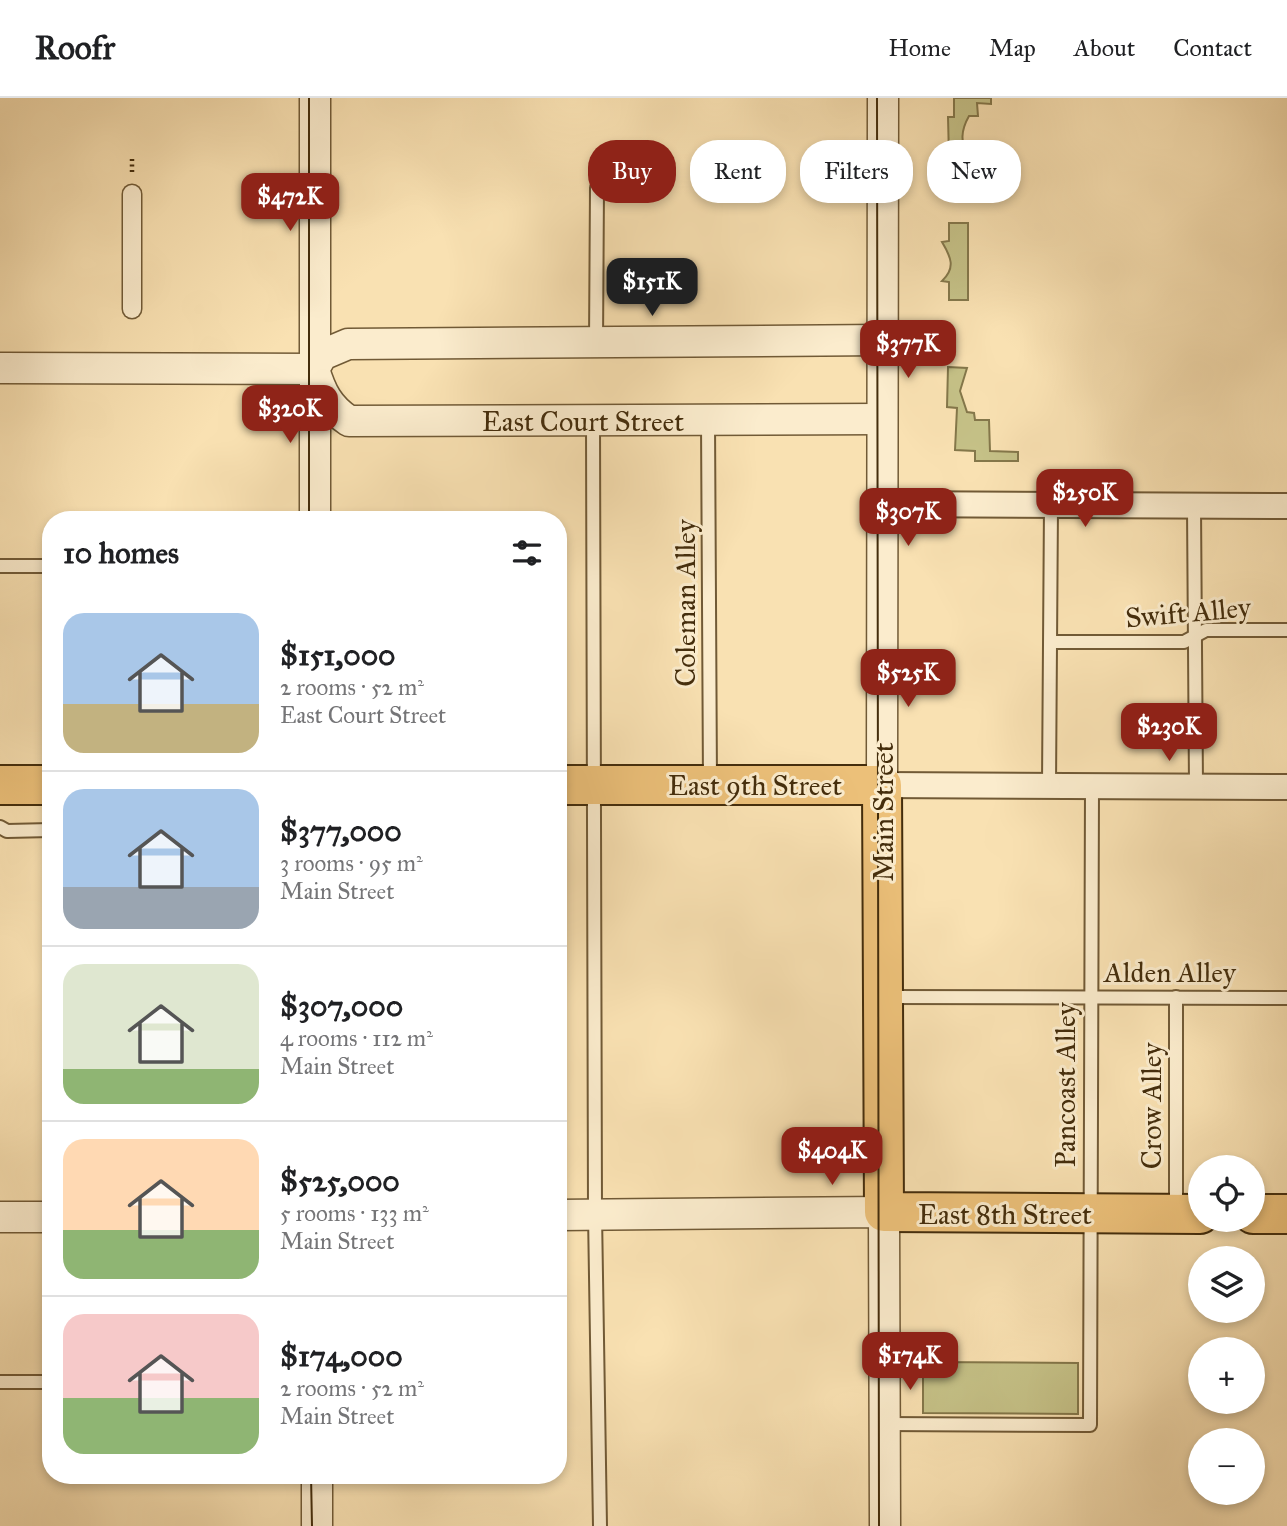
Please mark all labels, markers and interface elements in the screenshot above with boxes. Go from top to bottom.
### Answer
text: Roofr [35,28,115,68]
text: Home [888,33,951,63]
text: Map [989,33,1036,63]
text: About [1074,33,1135,63]
text: Contact [1173,33,1252,63]
chip: Buy [588,140,676,203]
chip: Rent [690,140,786,203]
chip: Filters [800,140,913,203]
chip: New [927,140,1021,203]
pin: $472K [241,174,339,233]
text: $472K [257,182,323,210]
pin: $151K [603,258,701,318]
text: $151K [623,267,681,295]
pin: $377K [859,320,957,380]
text: $377K [876,329,940,357]
pin: $320K [241,386,339,445]
text: $320K [258,394,322,422]
street label: East Court Street [482,404,684,439]
pin: $250K [1036,470,1134,529]
text: $250K [1052,478,1118,506]
pin: $307K [859,489,957,548]
text: $307K [876,497,940,525]
street label: Coleman Alley [668,518,703,687]
icon: filters [508,534,546,572]
text: 10 homes [63,535,179,571]
street label: Swift Alley [1124,590,1253,635]
text: $151,000 [280,637,396,673]
icon: home [119,641,203,725]
pin: $525K [859,650,957,709]
text: $525K [877,658,939,686]
text: 2 rooms · 52 m² [280,673,424,701]
text: East Court Street [280,701,446,729]
pin: $230K [1120,704,1218,763]
text: $230K [1137,712,1201,740]
street label: Main Street [866,742,901,882]
street label: East 9th Street [668,768,842,803]
text: $377,000 [280,813,402,849]
icon: home [119,817,203,901]
text: 3 rooms · 95 m² [280,849,423,877]
text: Main Street [280,877,394,905]
street label: Alden Alley [1103,955,1237,990]
text: $307,000 [280,988,403,1024]
icon: home [119,992,203,1076]
street label: Pancoast Alley [1048,1002,1083,1168]
text: 4 rooms · 112 m² [280,1024,433,1052]
street label: Crow Alley [1134,1042,1169,1169]
text: Main Street [280,1052,394,1080]
pin: $404K [783,1128,881,1187]
text: $404K [797,1136,867,1164]
map controls [1188,1155,1265,1505]
button: locate [1188,1155,1265,1232]
text: $525,000 [280,1163,400,1199]
icon: home [119,1167,203,1251]
street label: East 8th Street [918,1197,1092,1232]
text: 5 rooms · 133 m² [280,1199,429,1227]
text: Main Street [280,1227,394,1255]
button: layers [1188,1246,1265,1323]
pin: $174K [861,1332,959,1392]
button: + [1188,1337,1265,1414]
text: $174,000 [280,1338,403,1374]
text: $174K [878,1341,942,1369]
icon: home [119,1342,203,1426]
text: 2 rooms · 52 m² [280,1374,424,1402]
text: Main Street [280,1402,394,1430]
button: − [1188,1428,1265,1505]

